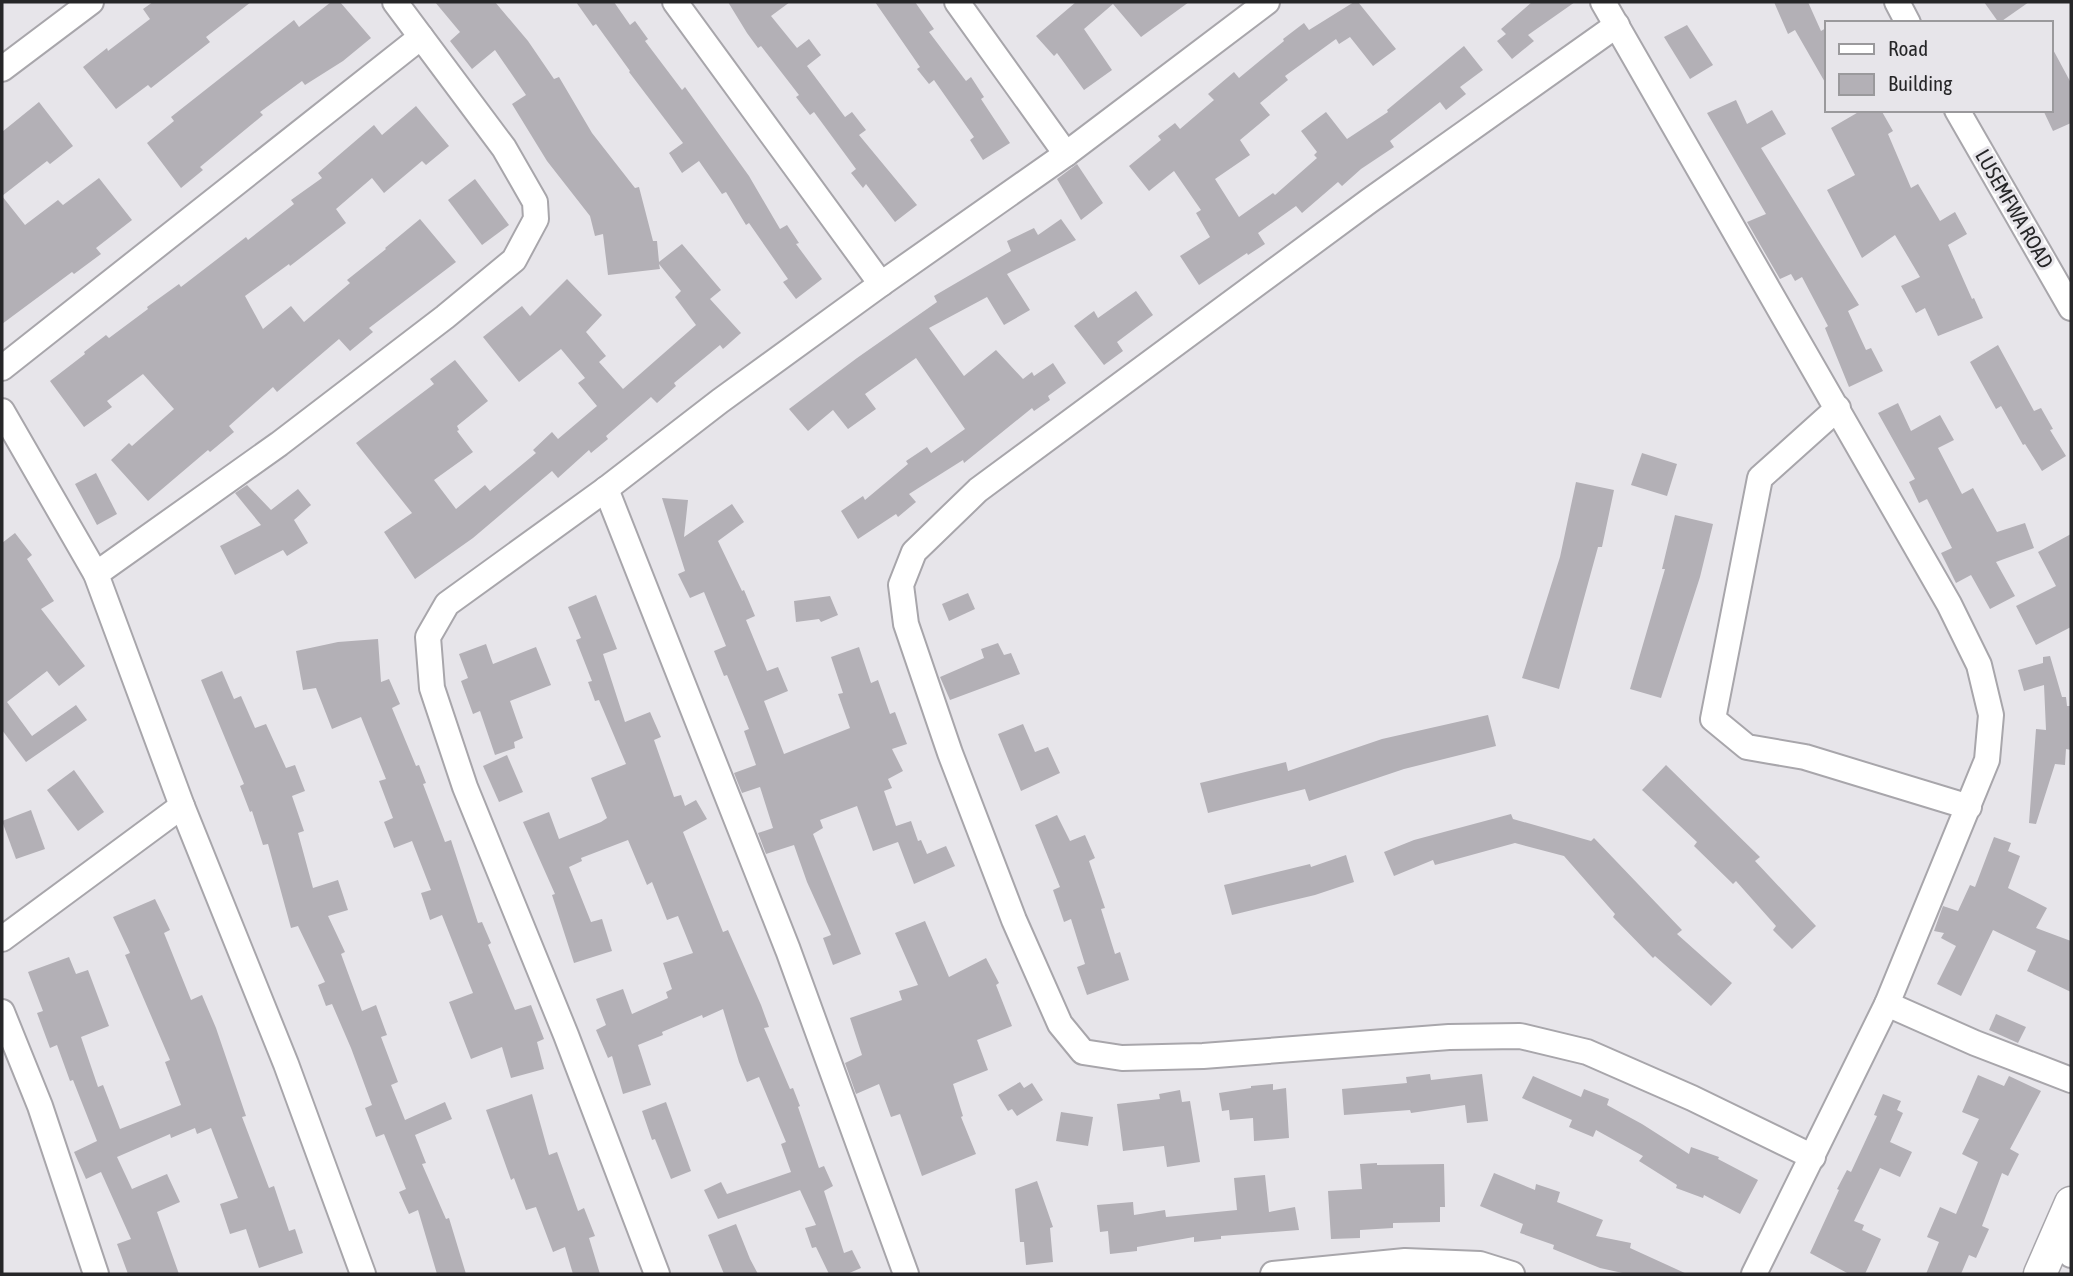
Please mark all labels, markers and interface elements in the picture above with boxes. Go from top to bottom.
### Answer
legend [1825,21,2052,112]
text: Road [1888,36,1928,60]
text: Building [1888,71,1952,95]
street label: LUSEMFWA ROAD [1971,145,2059,272]

